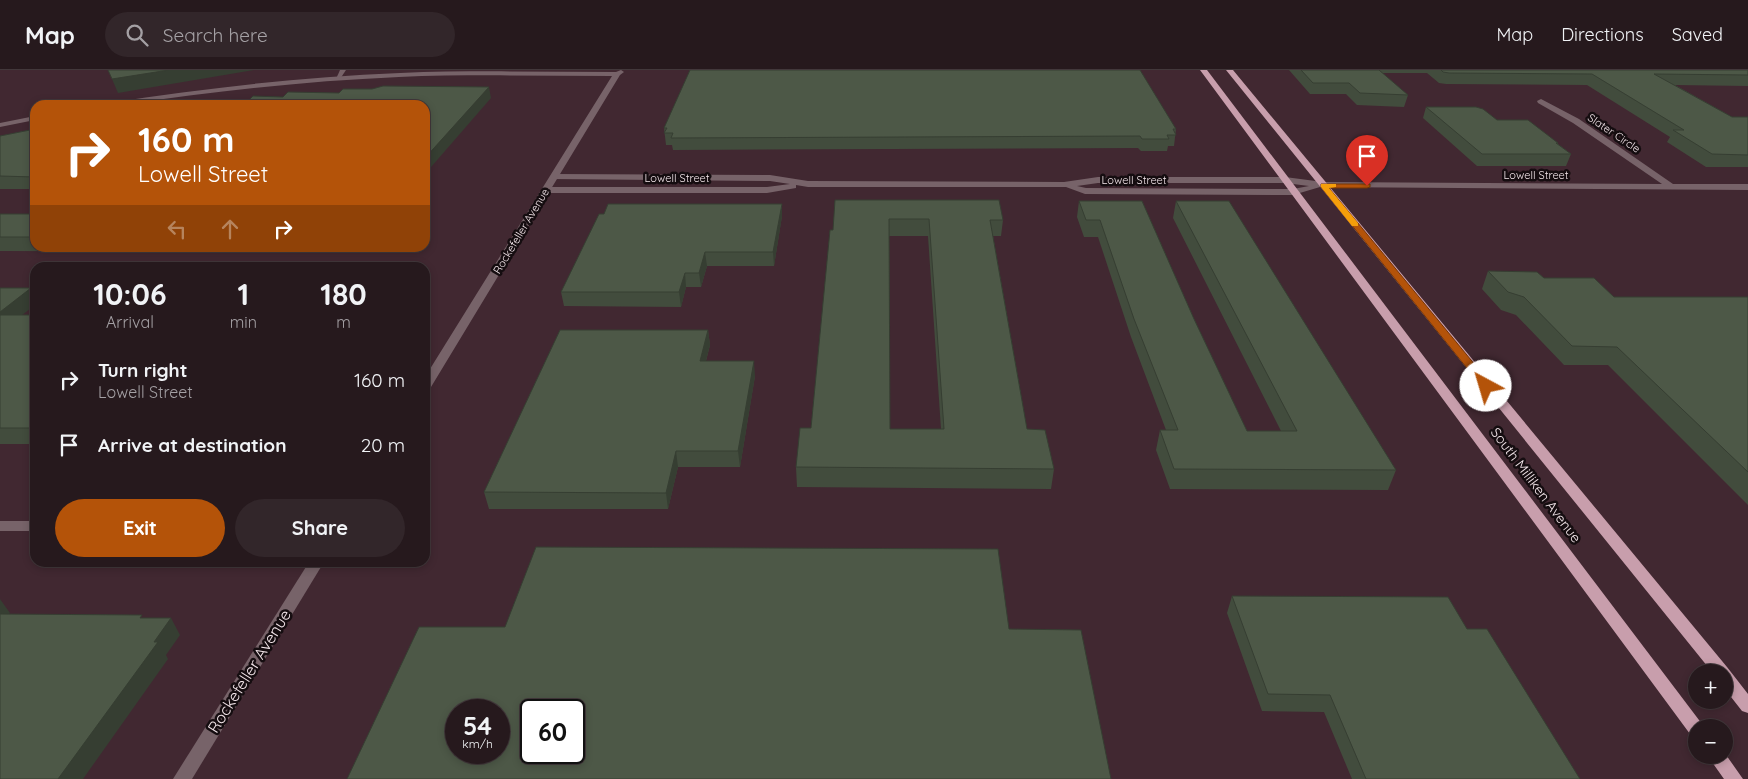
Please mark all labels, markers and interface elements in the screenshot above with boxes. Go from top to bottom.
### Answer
search box [105,12,455,57]
text: Map [25,20,75,50]
icon: search [123,21,151,49]
text: Search here [163,23,268,47]
text: Map [1496,23,1533,46]
text: Directions [1561,23,1644,46]
text: Saved [1672,23,1723,46]
street label: Slater Circle [1585,110,1643,156]
text: 160 m [138,117,235,161]
icon: right [55,120,120,185]
pin [1346,135,1388,186]
icon: arrive [1353,142,1381,170]
text: Lowell Street [138,160,268,188]
street label: Lowell Street [1503,168,1569,182]
street label: Lowell Street [644,171,710,185]
street label: Lowell Street [1101,173,1167,187]
street label: Rockefeller Avenue [490,186,552,276]
icon: left [163,215,191,243]
icon: ahead [216,215,244,243]
icon: right [269,215,297,243]
text: 10:06 [93,275,167,313]
text: 1 [238,275,249,313]
text: 180 [320,275,367,313]
text: Arrival [106,312,154,332]
text: min [230,312,257,332]
text: m [336,312,351,332]
text: Turn right [98,358,187,382]
position arrow [1459,359,1511,411]
icon: right [55,366,83,394]
text: 160 m [354,368,405,392]
text: Lowell Street [98,382,193,402]
street label: South Milliken Avenue [1487,424,1585,546]
icon: arrive [55,431,83,459]
text: Arrive at destination [98,433,287,457]
text: 20 m [361,433,405,457]
button: Exit [55,499,225,557]
button: Share [235,499,405,557]
street label: Rockefeller Avenue [203,606,295,736]
map controls [1688,664,1733,764]
button: + [1688,664,1733,709]
speed limit sign: 60 [520,699,585,764]
text: 54 [463,710,492,741]
button: − [1688,719,1733,764]
text: km/h [462,736,493,751]

